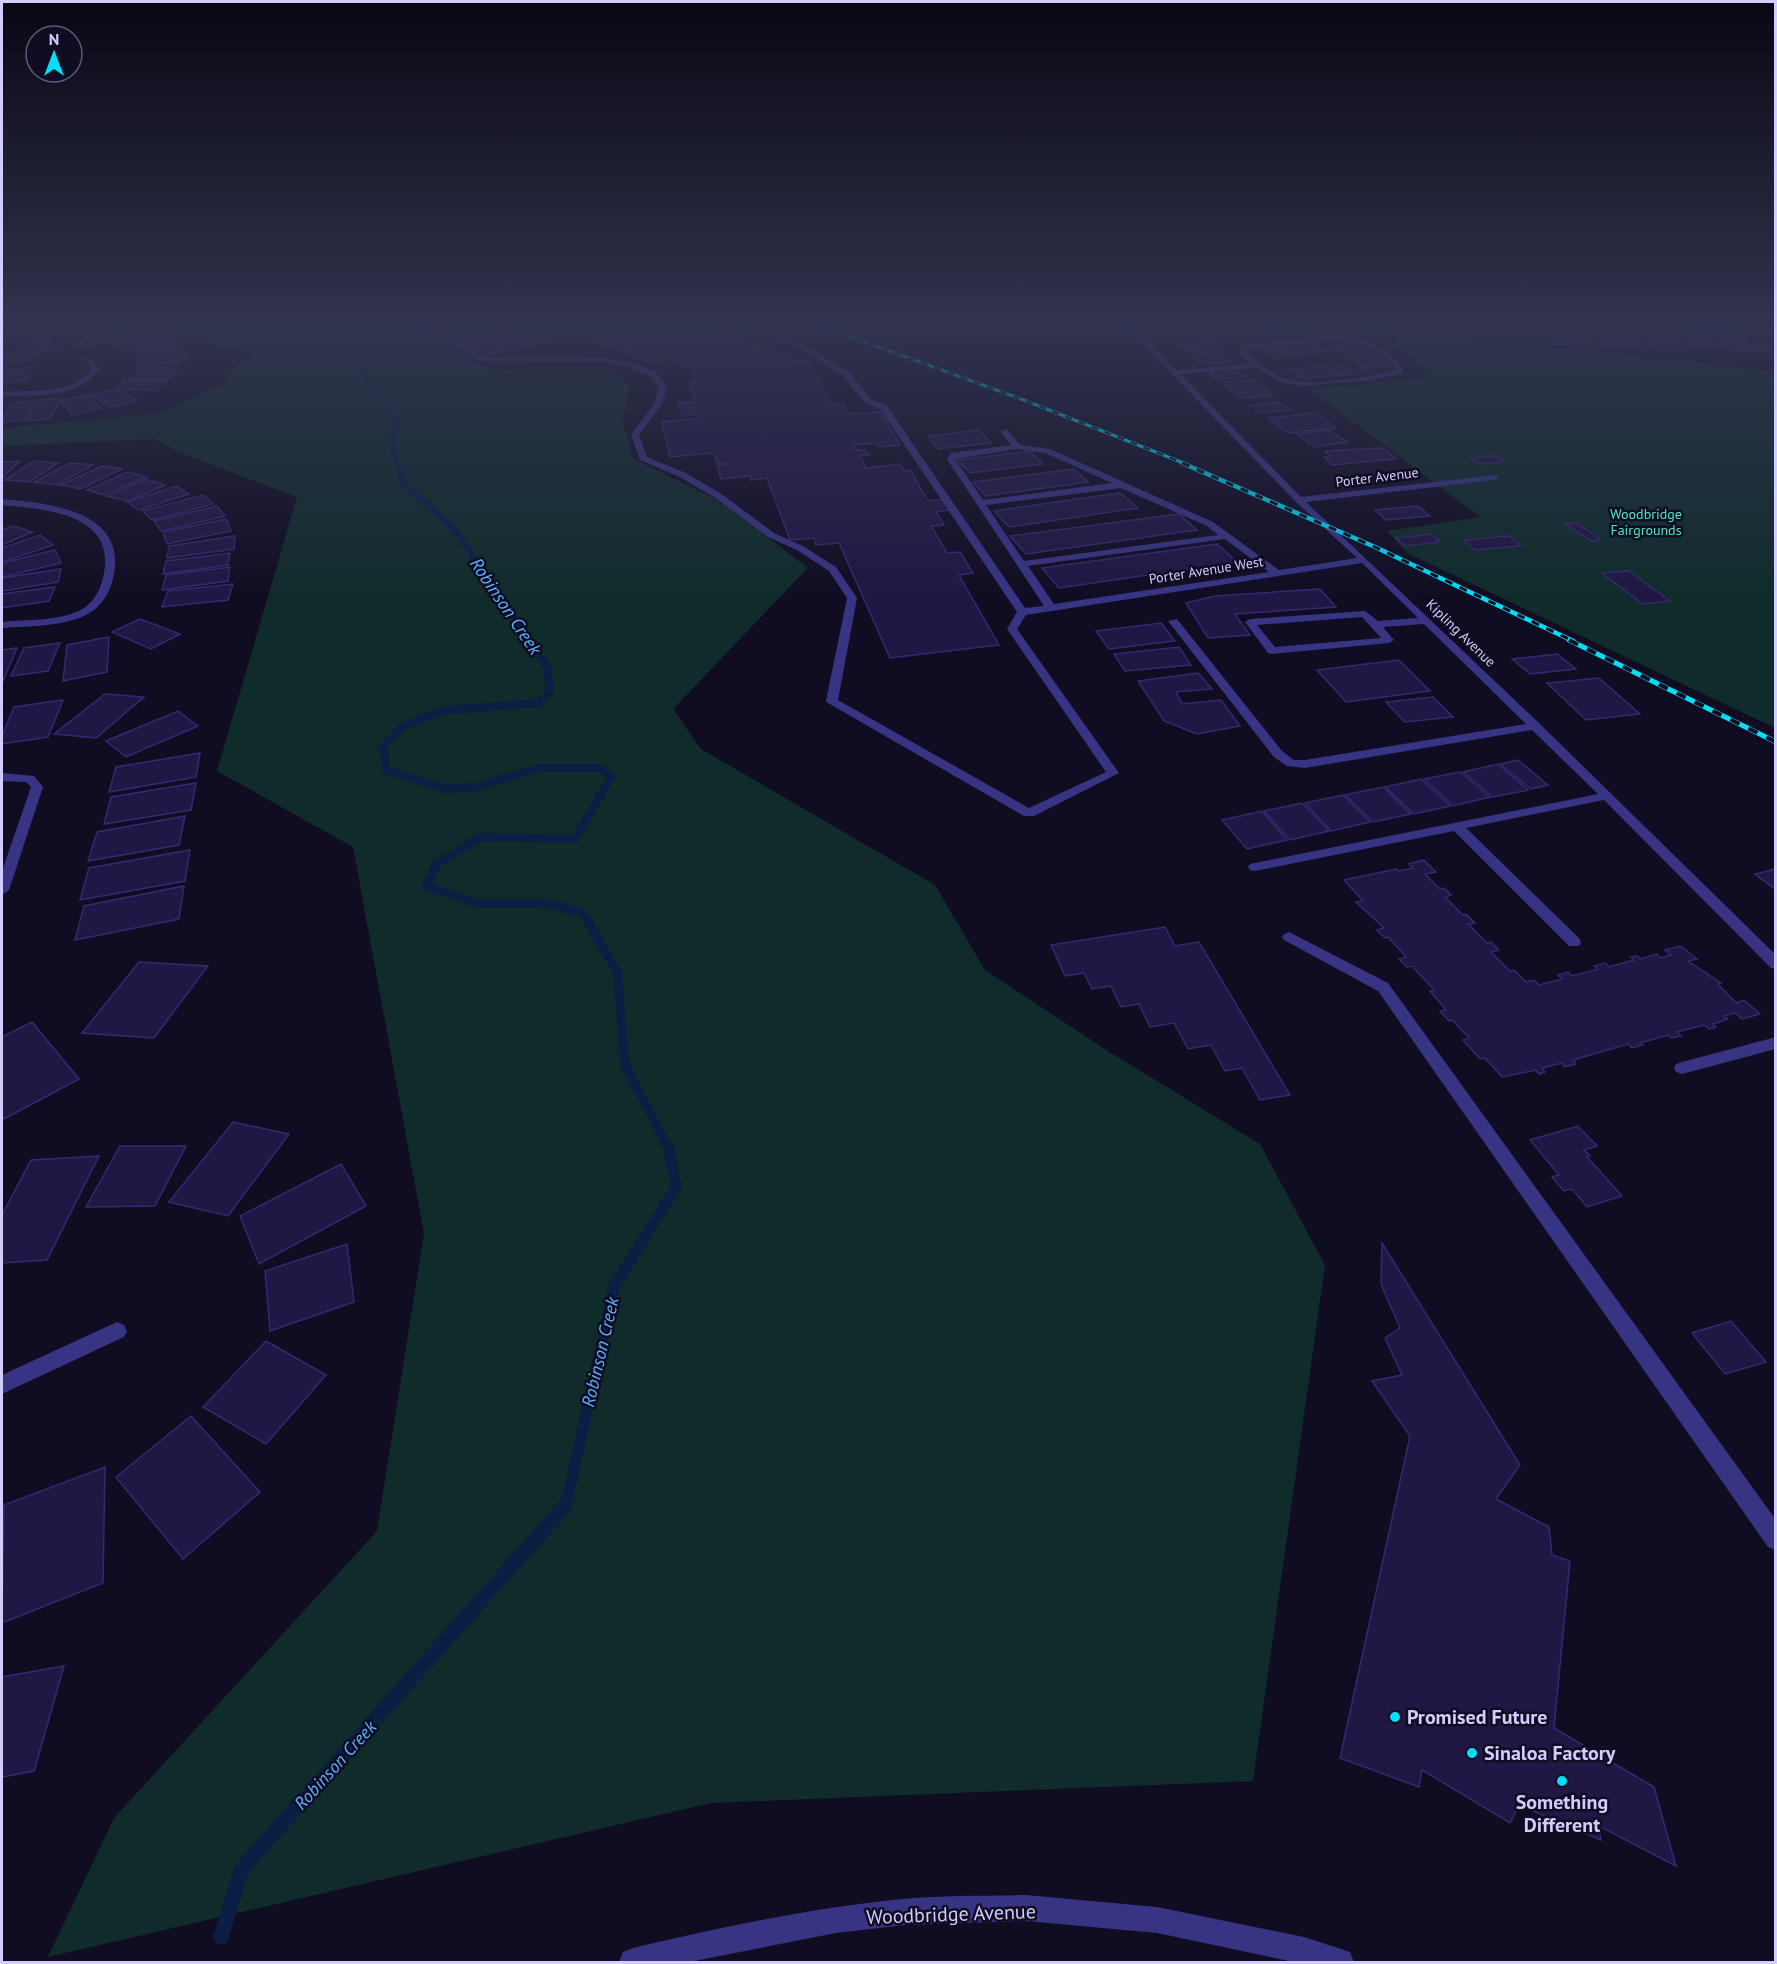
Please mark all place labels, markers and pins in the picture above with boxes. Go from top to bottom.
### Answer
place label: Promised Future [1407,1704,1547,1730]
marker: Promised Future [1388,1710,1402,1724]
place label: Sinaloa Factory [1484,1740,1616,1766]
marker: Sinaloa Factory [1465,1746,1479,1760]
marker: Something Different [1555,1774,1569,1788]
place label: Something Different [1516,1789,1608,1838]

